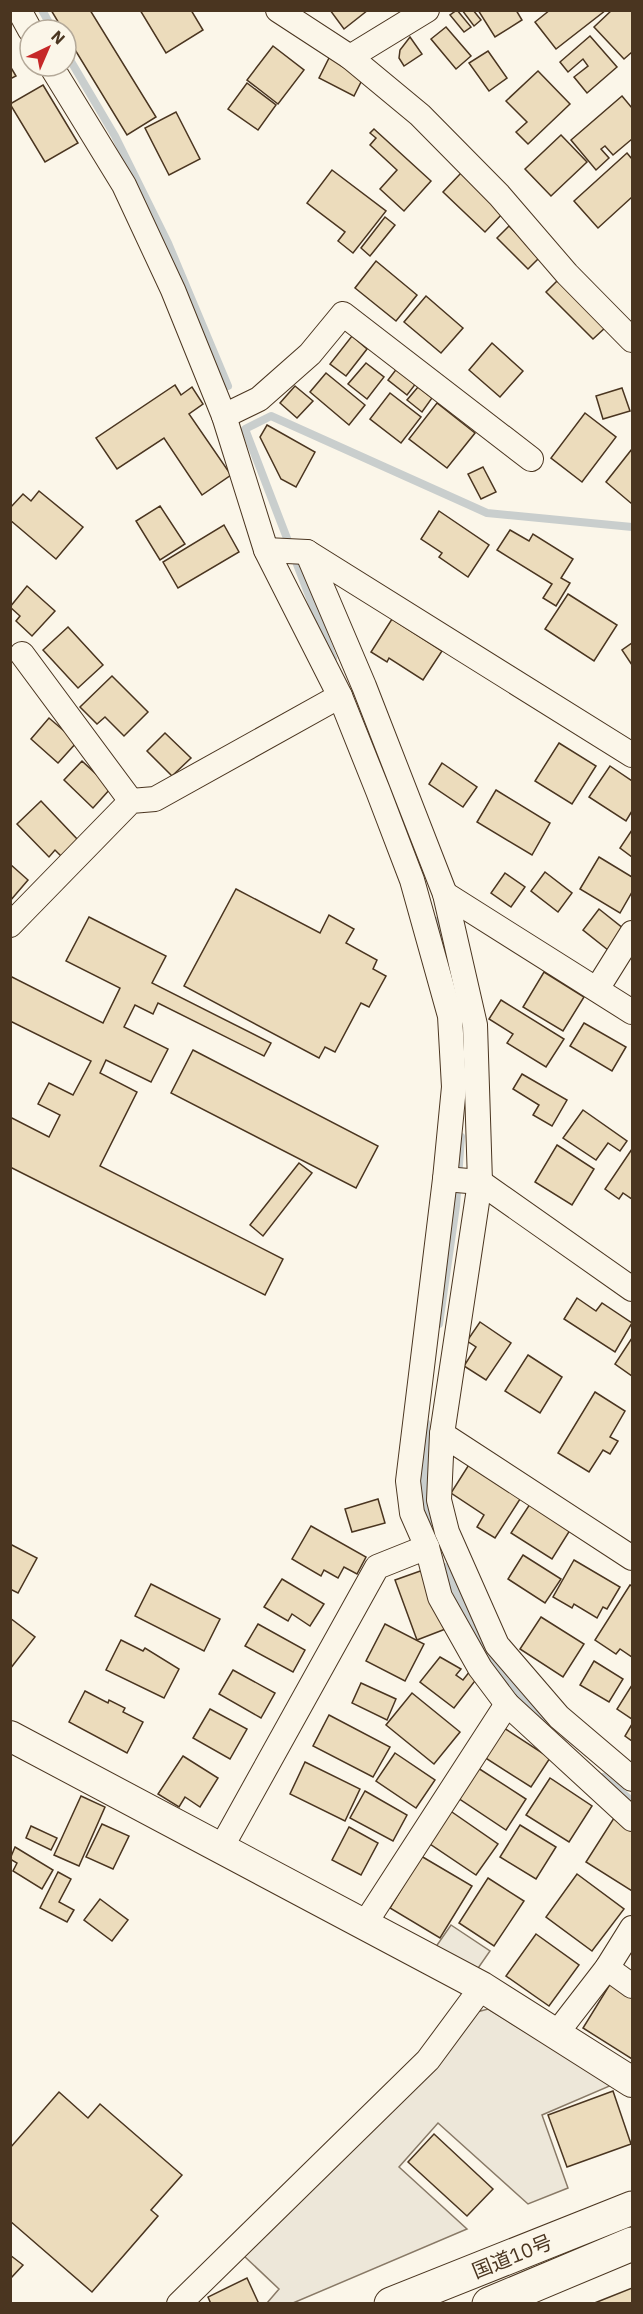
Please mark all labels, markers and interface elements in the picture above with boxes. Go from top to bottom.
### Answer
north arrow [18,18,78,78]
text: N [47,26,70,48]
street label: 国道10号 [468,2228,556,2284]

